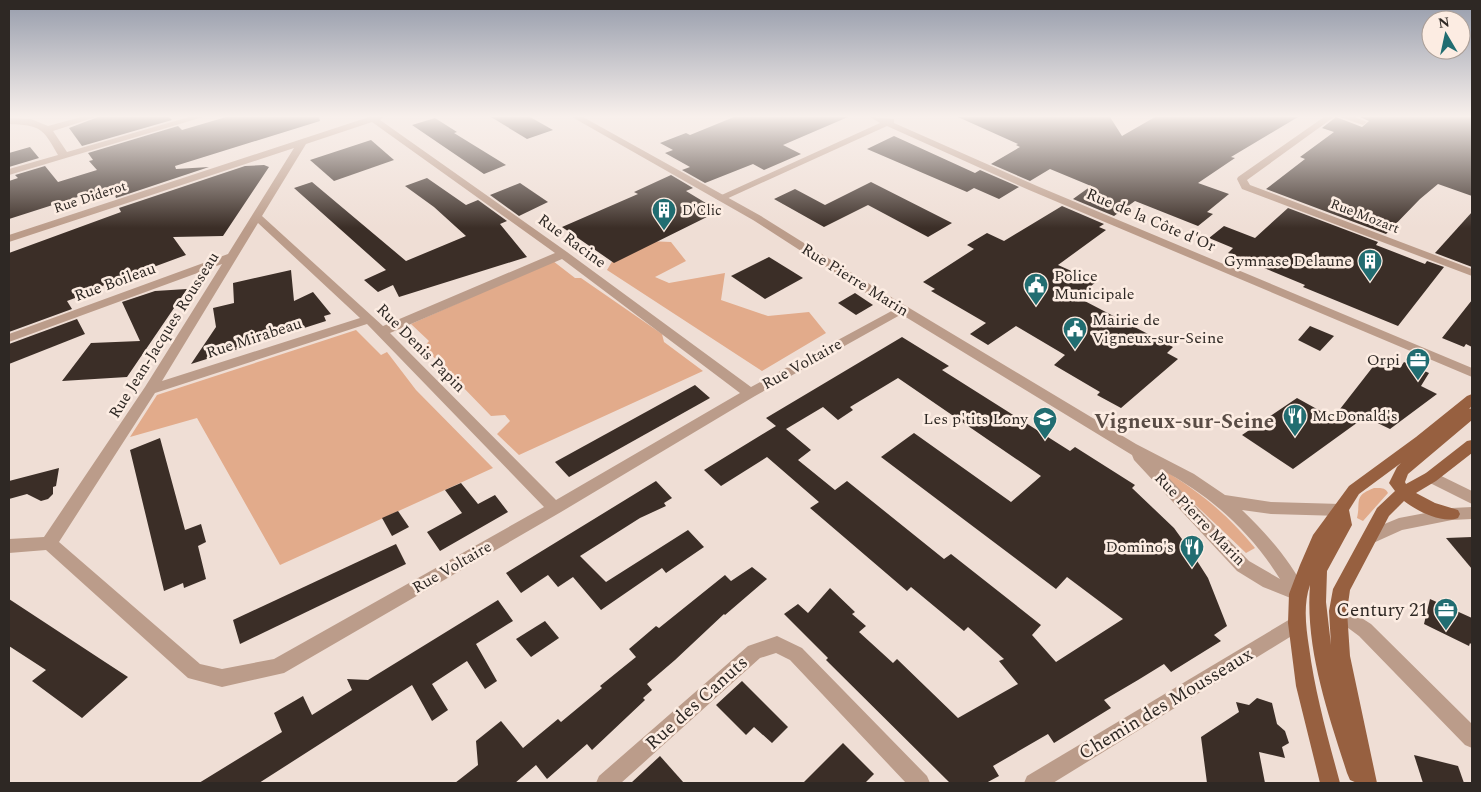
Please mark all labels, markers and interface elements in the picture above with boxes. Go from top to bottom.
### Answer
north arrow [1421,10,1471,60]
text: N [1437,11,1451,34]
street label: Rue Diderot [51,175,129,219]
street label: Rue de la Côte d'Or [1083,182,1219,258]
street label: Rue Mozart [1327,193,1403,239]
building icon: D'Clic [651,197,677,231]
place label: D'Clic [682,200,722,221]
street label: Rue Racine [533,208,611,274]
street label: Rue Pierre Marin [797,237,913,323]
street label: Rue Jean-Jacques Rousseau [103,247,225,423]
building icon: Gymnase Delaune [1357,248,1383,282]
place label: Gymnase Delaune [1224,249,1352,273]
street label: Rue Boileau [71,256,159,308]
place label: Police Municipale [1054,264,1135,306]
public building icon: Police Municipale [1023,272,1049,306]
street label: Rue Denis Papin [371,298,471,398]
place label: Mairie de Vigneux-sur-Seine [1092,308,1224,350]
street label: Rue Mirabeau [203,311,305,365]
public building icon: Mairie de Vigneux-sur-Seine [1062,316,1088,350]
street label: Rue Voltaire [758,332,846,396]
office icon: Orpi [1405,347,1431,381]
place label: Orpi [1367,348,1400,372]
restaurant icon: McDonald's [1282,403,1308,437]
place label: McDonald's [1312,404,1398,428]
school or university icon: Les p'tits Lony [1032,406,1058,440]
district label: Vigneux-sur-Seine [1094,406,1274,438]
place label: Les p'tits Lony [923,407,1029,431]
street label: Rue Pierre Marin [1149,467,1251,571]
restaurant icon: Domino's [1179,534,1205,568]
street label: Rue Voltaire [408,535,496,599]
place label: Domino's [1105,535,1174,559]
place label: Century 21 [1336,596,1428,625]
office icon: Century 21 [1433,597,1459,631]
street label: Chemin des Mousseaux [1073,640,1259,768]
street label: Rue des Canuts [639,649,755,757]

